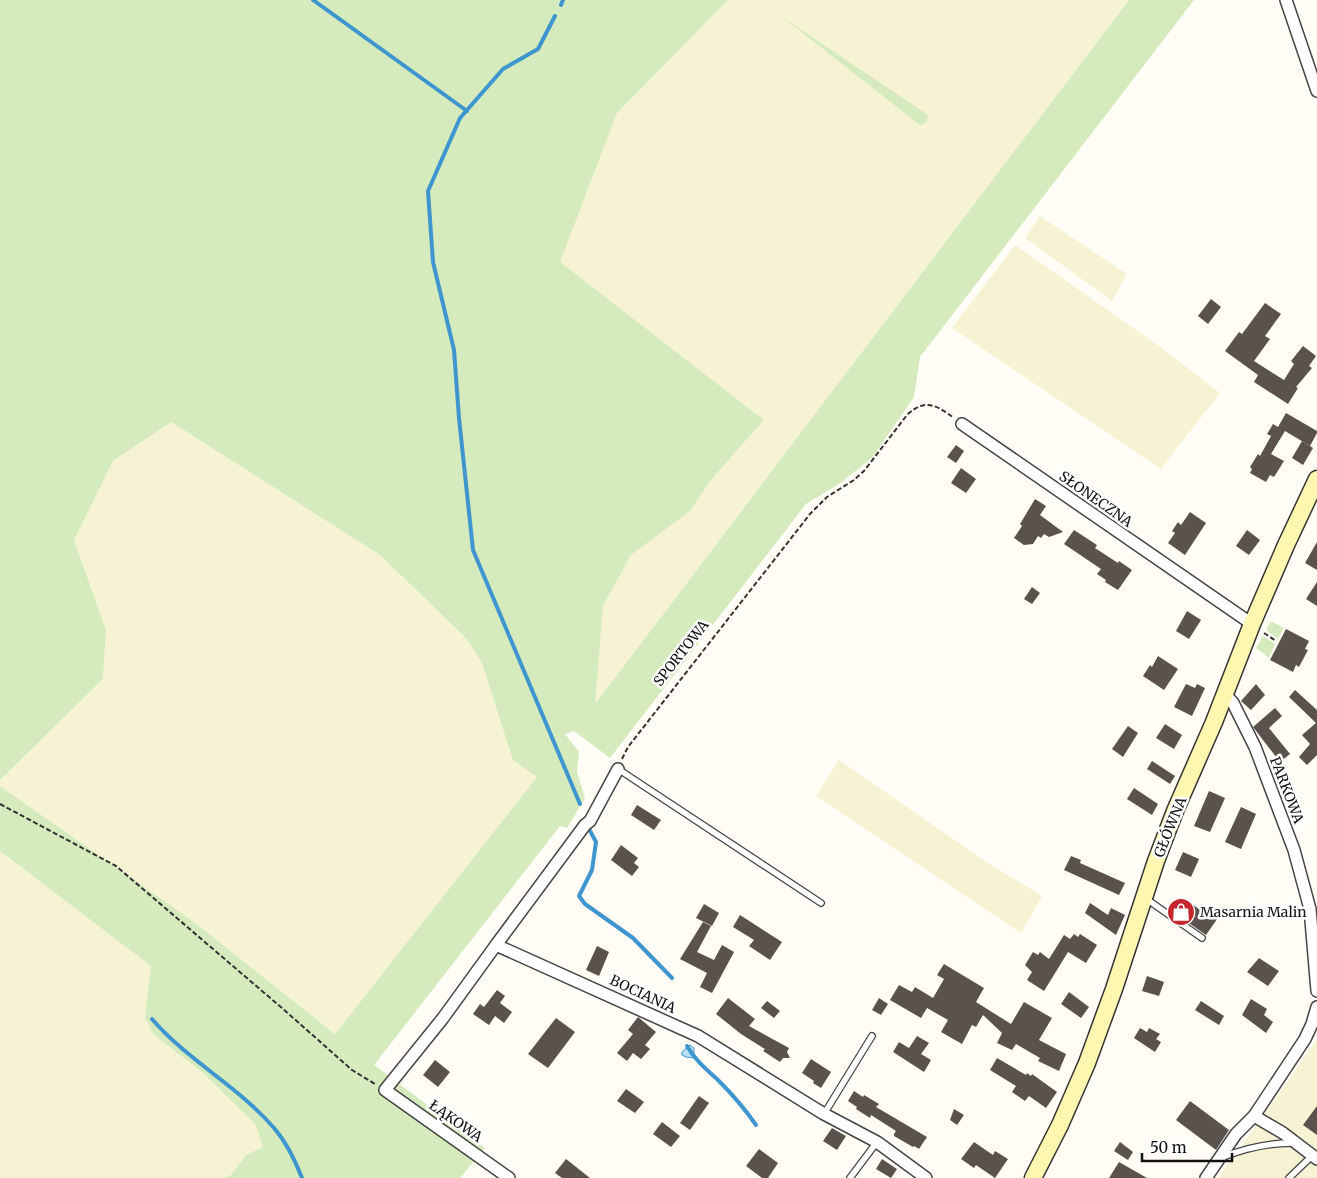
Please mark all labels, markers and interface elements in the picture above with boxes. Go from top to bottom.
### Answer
street label: SŁONECZNA [1056,467,1136,531]
street label: SPORTOWA [650,616,713,690]
street label: PARKOWA [1266,754,1308,826]
street label: GŁÓWNA [1150,794,1190,860]
shop icon: Masarnia Malin [1166,897,1196,927]
place label: Masarnia Malin [1200,903,1307,921]
street label: BOCIANIA [607,971,679,1017]
street label: ŁĄKOWA [426,1096,486,1146]
scale bar [1142,1130,1232,1162]
text: 50 m [1150,1138,1187,1157]

